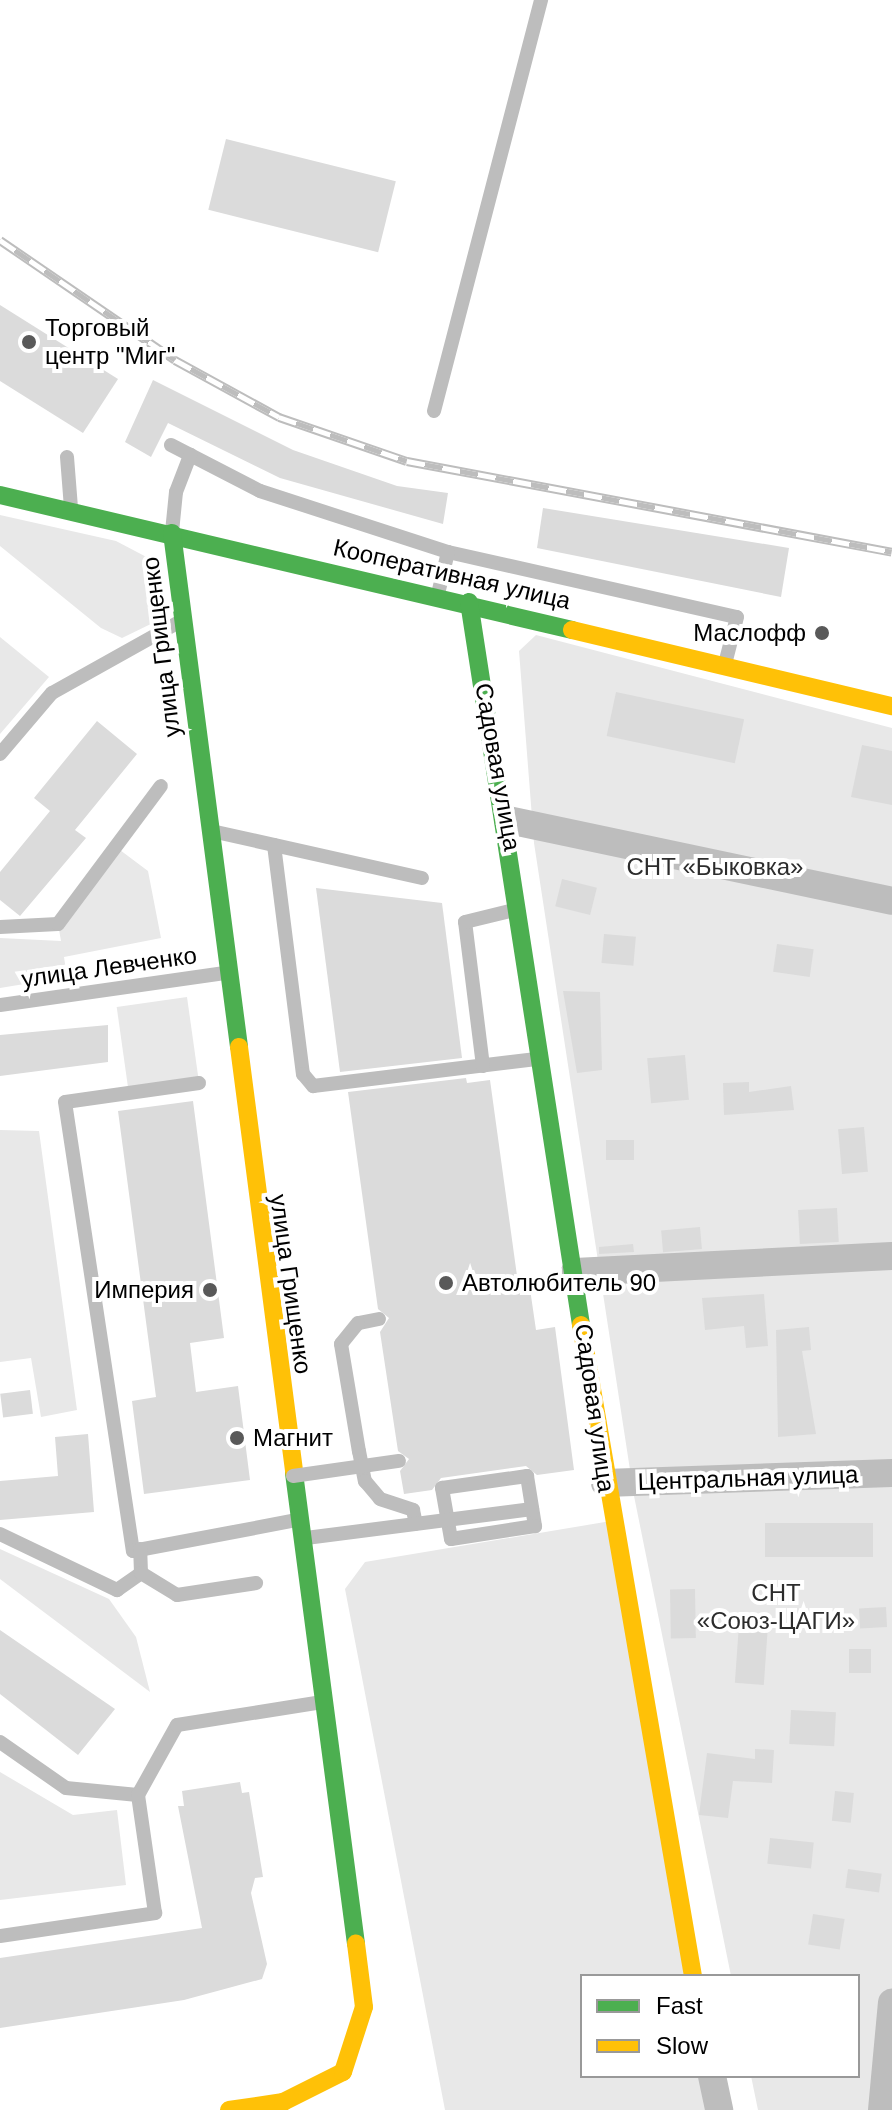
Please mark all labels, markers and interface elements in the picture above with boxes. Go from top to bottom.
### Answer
place label: Торговый центр "Миг" [45,314,175,370]
marker: Торговый центр "Миг" [20,333,38,351]
street label: Кооперативная улица [331,533,573,615]
street label: улица Грищенко [136,555,186,739]
place label: Маслофф [693,619,806,647]
marker: Маслофф [813,624,831,642]
street label: Садовая улица [469,681,527,853]
park label: СНТ «Быковка» [627,853,803,881]
street label: улица Левченко [20,940,198,994]
street label: улица Грищенко [264,1192,318,1376]
place label: Автолюбитель 90 [462,1269,656,1297]
marker: Автолюбитель 90 [437,1274,455,1292]
place label: Империя [94,1276,194,1304]
marker: Империя [201,1281,219,1299]
street label: Садовая улица [569,1322,621,1494]
place label: Магнит [253,1424,333,1452]
marker: Магнит [228,1429,246,1447]
street label: Центральная улица [637,1460,859,1496]
park label: СНТ «Союз-ЦАГИ» [697,1579,855,1635]
legend [580,1974,860,2078]
text: Fast [656,1992,703,2019]
text: Slow [656,2032,708,2059]

